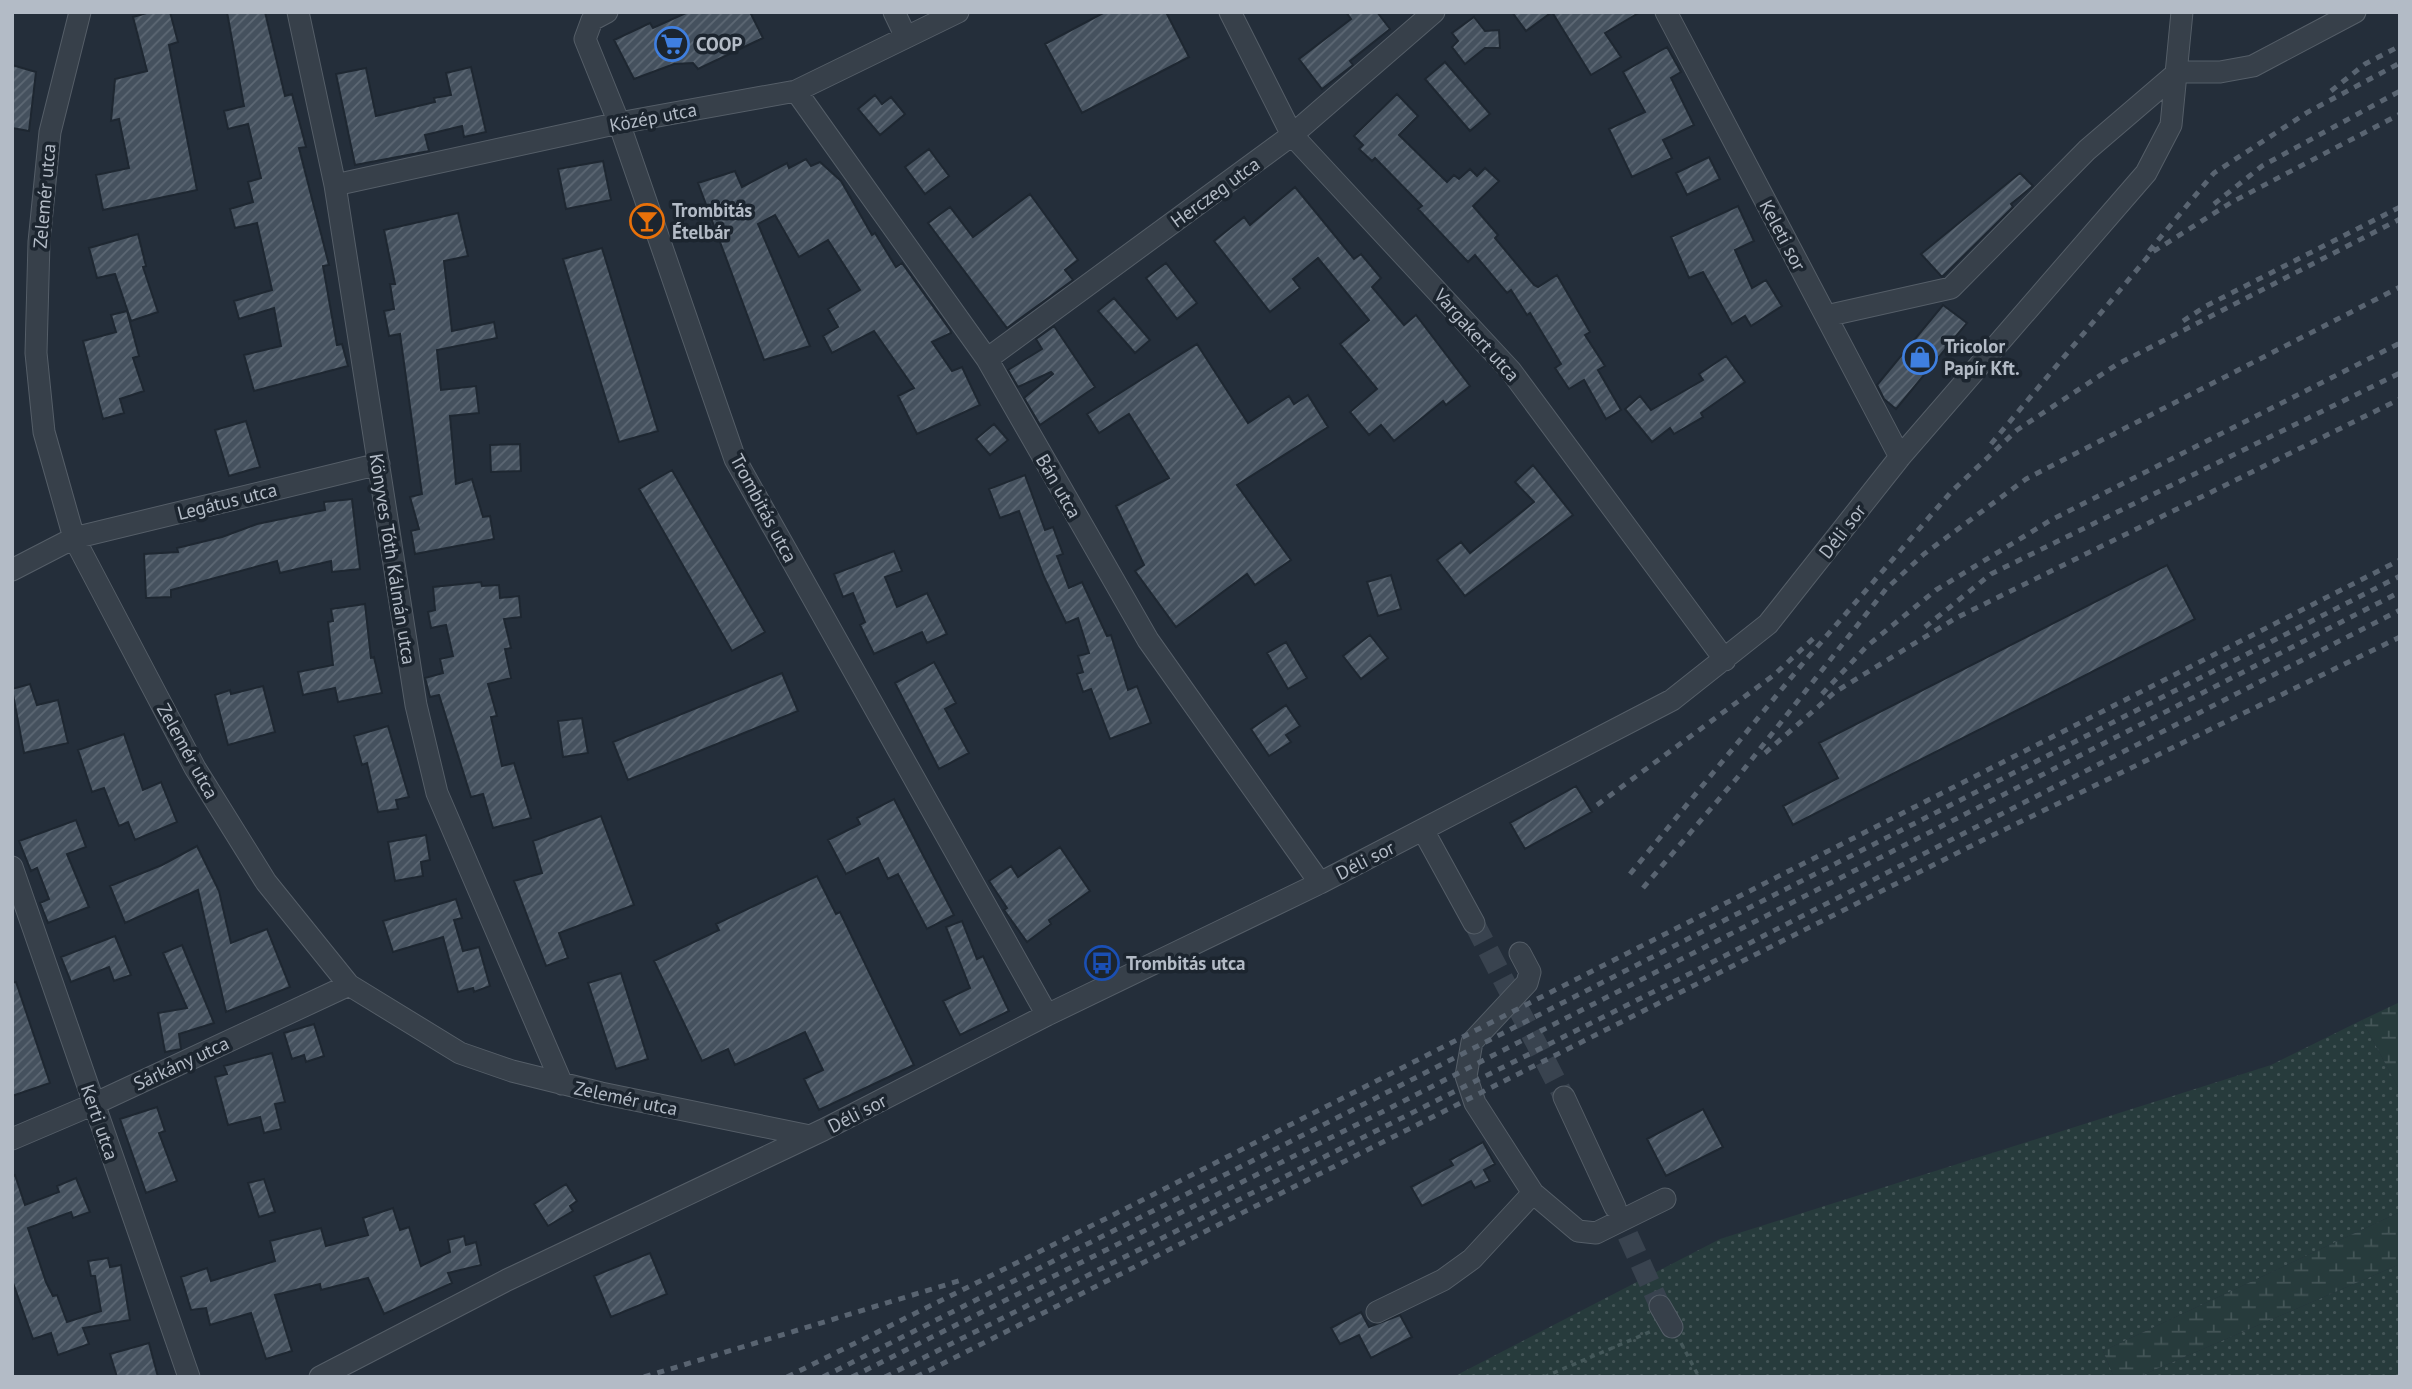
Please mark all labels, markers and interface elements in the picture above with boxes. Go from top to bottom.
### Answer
supermarket icon: COOP [653,25,691,63]
place label: COOP [696,32,742,56]
street label: Közép utca [607,97,699,137]
street label: Zelemér utca [27,142,61,250]
street label: Herczeg utca [1166,152,1264,232]
street label: Keleti sor [1754,195,1812,275]
place label: Trombitás Ételbár [672,198,752,244]
bar icon: Trombitás Ételbár [628,202,666,240]
street label: Vargakert utca [1428,283,1525,386]
place label: Tricolor Papír Kft. [1944,334,2020,380]
shop icon: Tricolor Papír Kft. [1901,338,1939,376]
street label: Bán utca [1031,449,1087,523]
street label: Trombitás utca [725,450,803,566]
street label: Könyves Tóth Kálmán utca [364,452,422,666]
street label: Legátus utca [175,477,279,525]
street label: Déli sor [1813,499,1871,563]
street label: Zelemér utca [152,699,224,803]
street label: Déli sor [1332,835,1399,885]
bus stop icon: Trombitás utca [1083,944,1121,982]
place label: Trombitás utca [1126,951,1246,975]
street label: Sárkány utca [129,1030,233,1096]
street label: Zelemér utca [572,1075,680,1121]
street label: Kerti utca [76,1081,124,1163]
street label: Déli sor [824,1088,891,1138]

